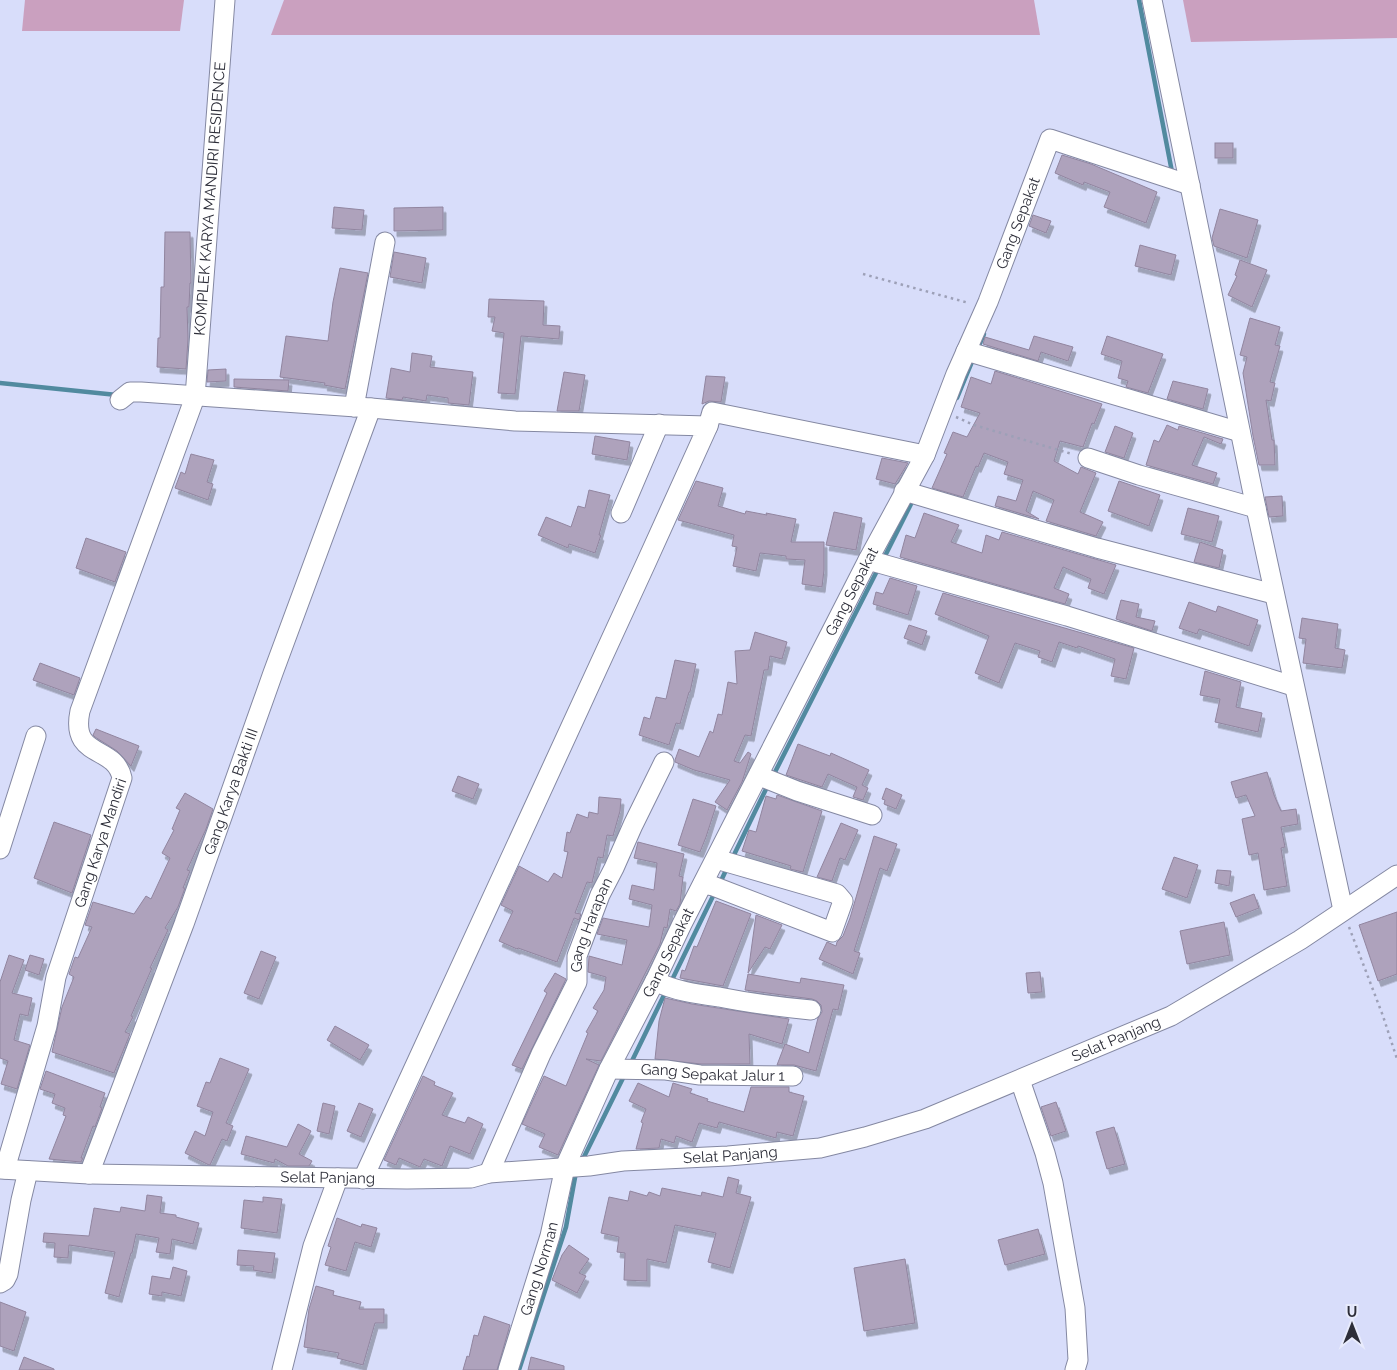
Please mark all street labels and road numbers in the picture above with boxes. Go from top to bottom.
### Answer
street label: KOMPLEK KARYA MANDIRI RESIDENCE [191,61,229,336]
street label: Gang Sepakat [992,174,1044,272]
street label: Gang Sepakat [822,544,882,639]
street label: Gang Karya Bakti III [200,726,262,857]
street label: Gang Karya Mandiri [71,776,130,910]
street label: Gang Harapan [568,875,616,972]
street label: Gang Sepakat [639,905,698,1001]
street label: Selat Panjang [1069,1012,1163,1066]
street label: Gang Sepakat Jalur 1 [641,1061,785,1085]
street label: Selat Panjang [683,1143,778,1167]
street label: Selat Panjang [280,1168,375,1187]
street label: Gang Norman [517,1220,562,1318]

